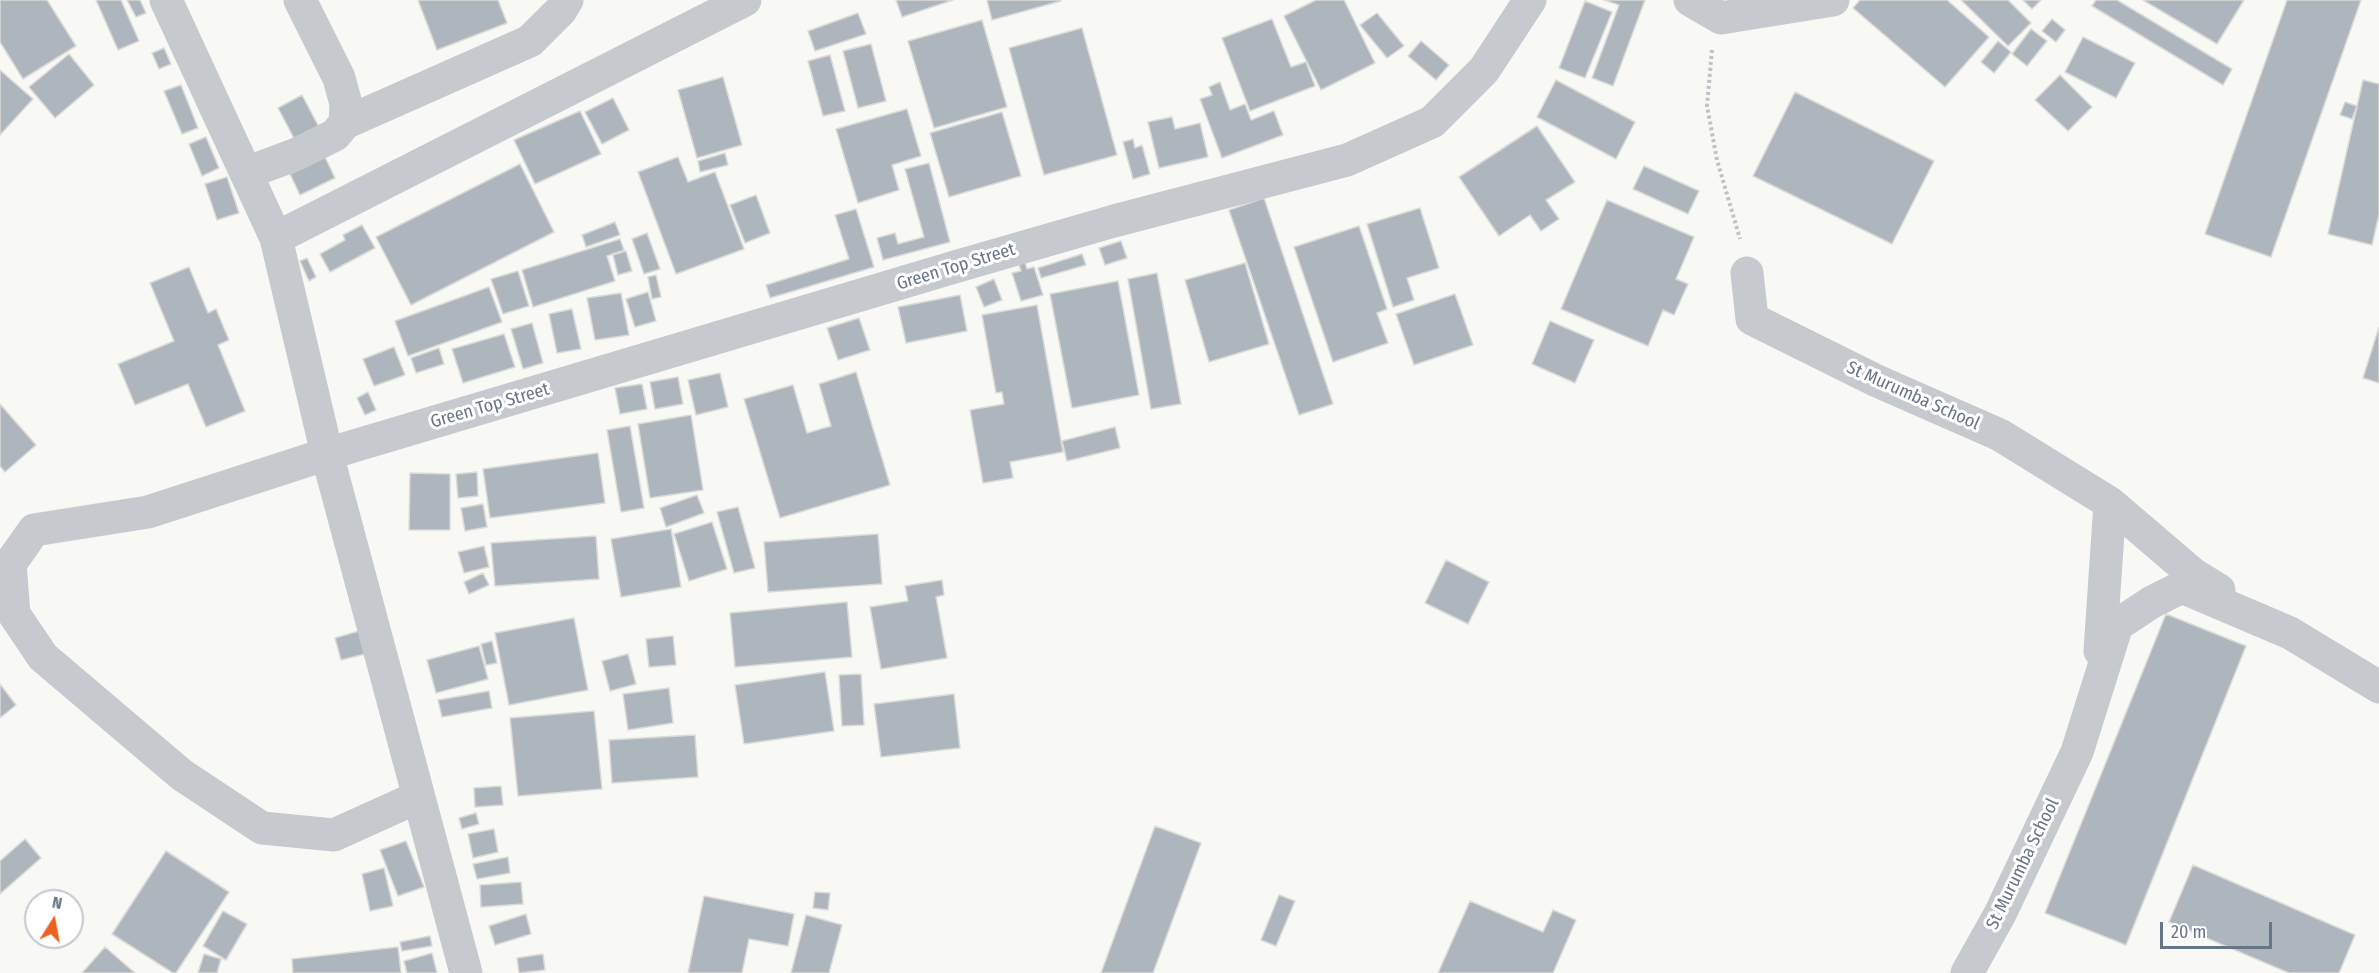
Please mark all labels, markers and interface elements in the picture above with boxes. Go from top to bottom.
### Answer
street label: Green Top Street [894,239,1018,295]
street label: St Murumba School [1843,357,1983,435]
street label: Green Top Street [428,379,552,433]
street label: St Murumba School [1982,795,2064,933]
north arrow [24,889,84,949]
text: N [51,893,64,913]
scale bar [2163,910,2276,948]
text: 20 m [2171,921,2206,943]

